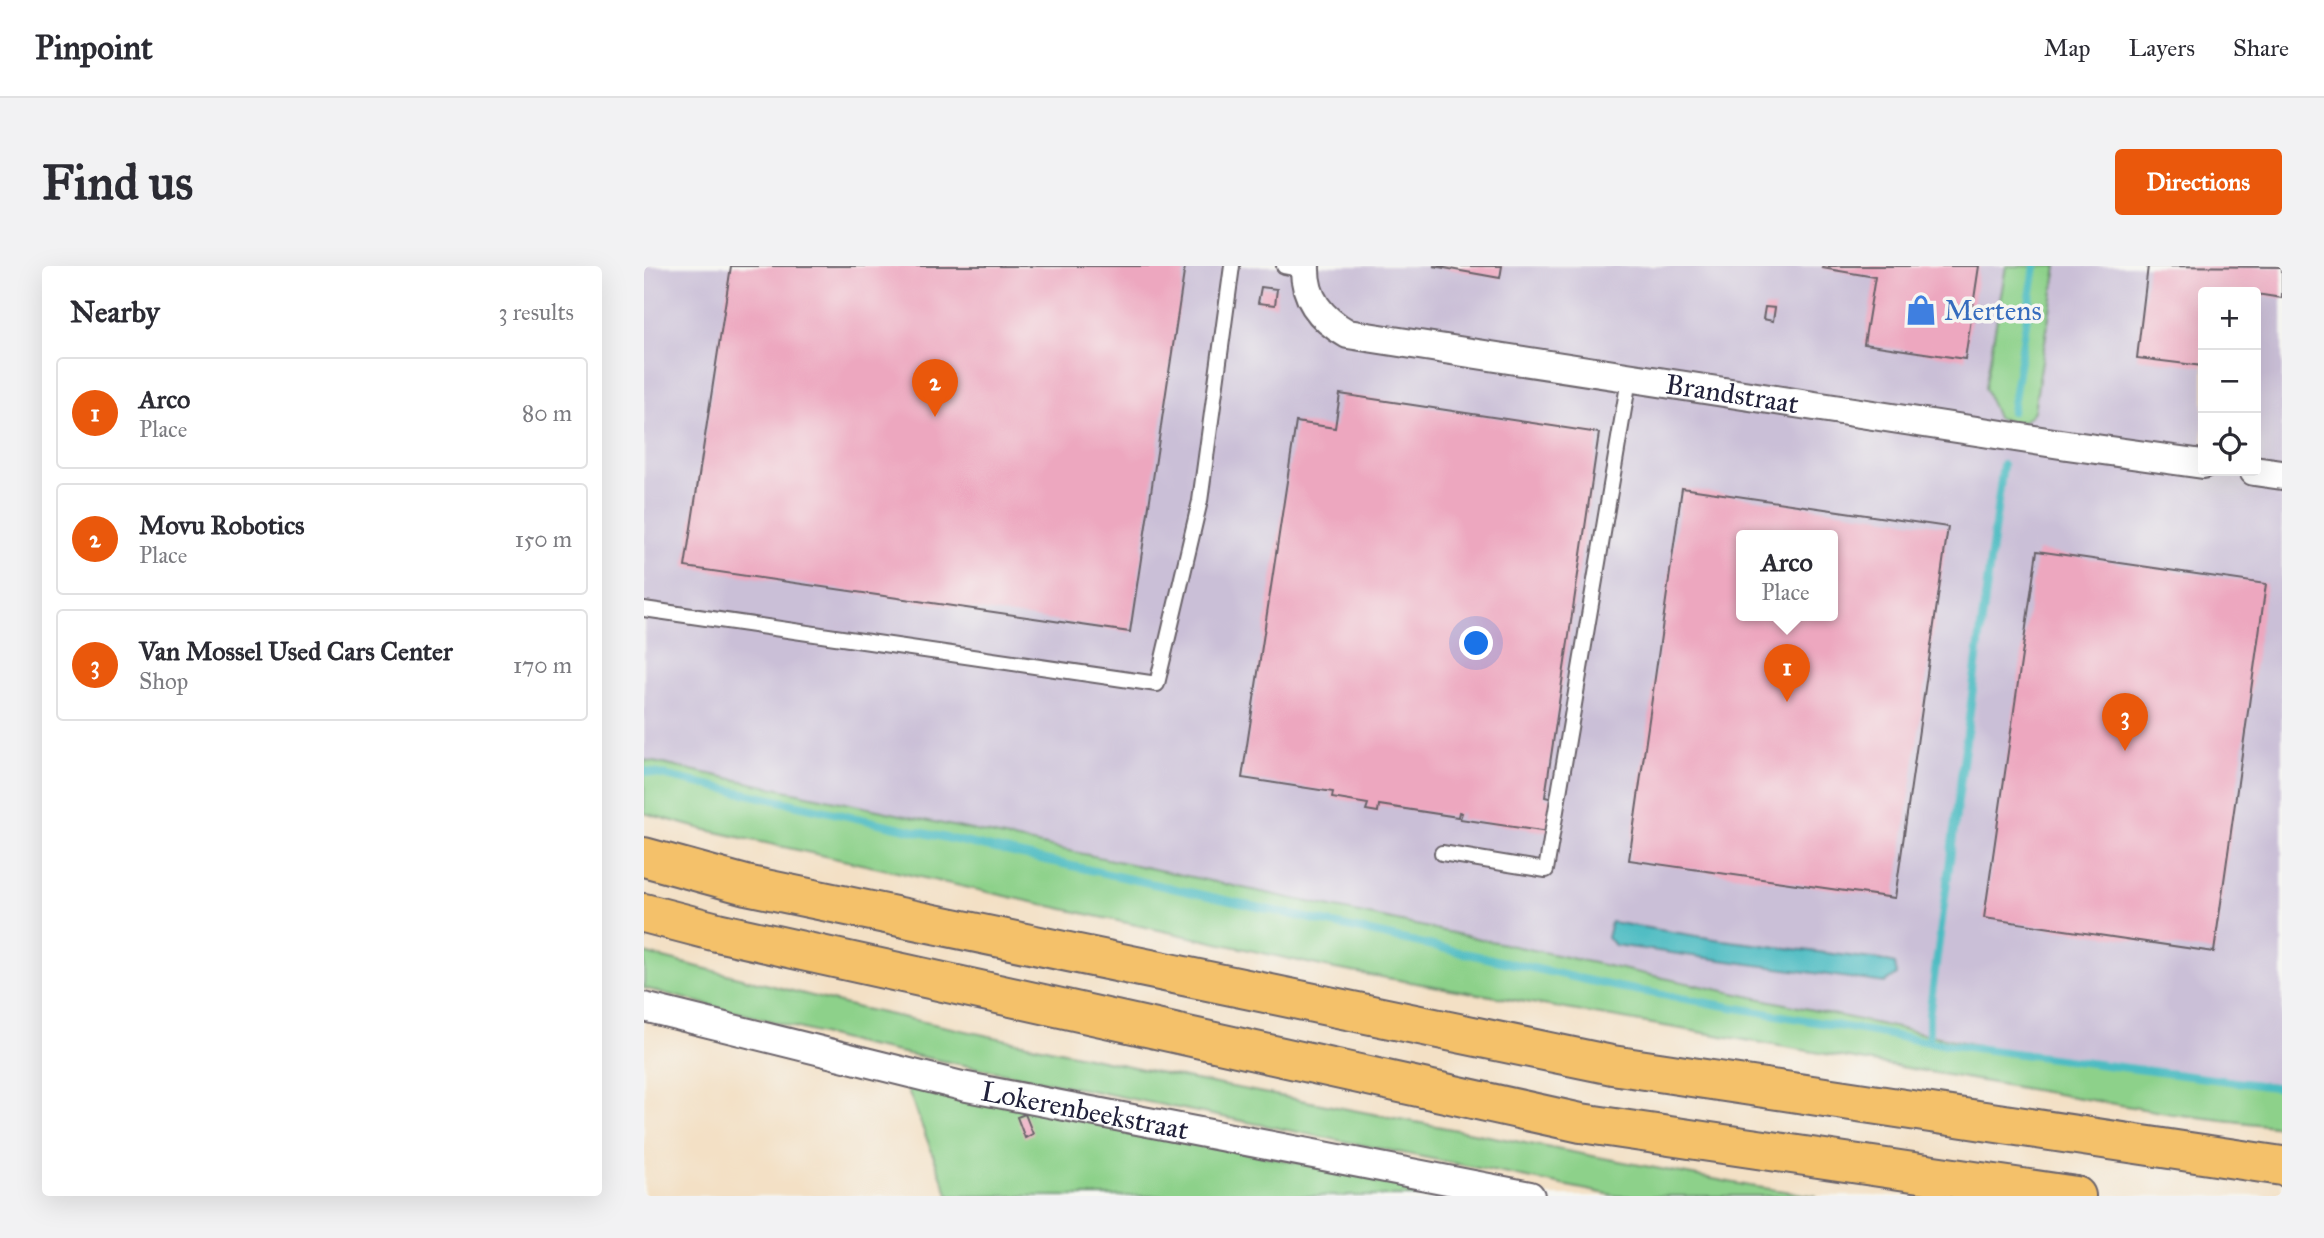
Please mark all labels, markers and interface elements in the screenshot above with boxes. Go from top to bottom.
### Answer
text: Pinpoint [35,28,153,68]
text: Map [2044,33,2091,63]
text: Layers [2129,33,2195,63]
text: Share [2233,33,2289,63]
button: Directions [2115,149,2282,215]
text: Find us [42,153,193,212]
map controls [2198,287,2261,476]
button: + [2198,287,2261,350]
shop icon: Mertens [1904,293,1938,327]
place label: Mertens [1944,293,2042,328]
text: Nearby [70,294,160,330]
text: 3 results [498,298,574,326]
button: − [2198,350,2261,413]
pin: 2 [912,359,958,417]
street label: Brandstraat [1663,366,1801,421]
text: Arco [139,383,190,415]
text: 1 [90,399,100,427]
text: 80 m [522,399,572,427]
button: locate [2198,413,2261,476]
text: Place [139,415,187,443]
text: Movu Robotics [139,509,305,541]
text: 2 [89,525,101,553]
text: 150 m [515,525,572,553]
popup [1736,530,1838,621]
text: Place [139,541,187,569]
text: Arco [1761,546,1813,578]
text: Place [1761,578,1810,606]
your location [1459,626,1493,660]
text: Van Mossel Used Cars Center [139,635,453,667]
pin: 1 [1764,644,1810,702]
text: 3 [90,651,100,679]
text: 170 m [513,651,572,679]
text: Shop [139,667,188,695]
pin: 3 [2102,693,2148,751]
street label: Lokerenbeekstraat [978,1073,1192,1147]

